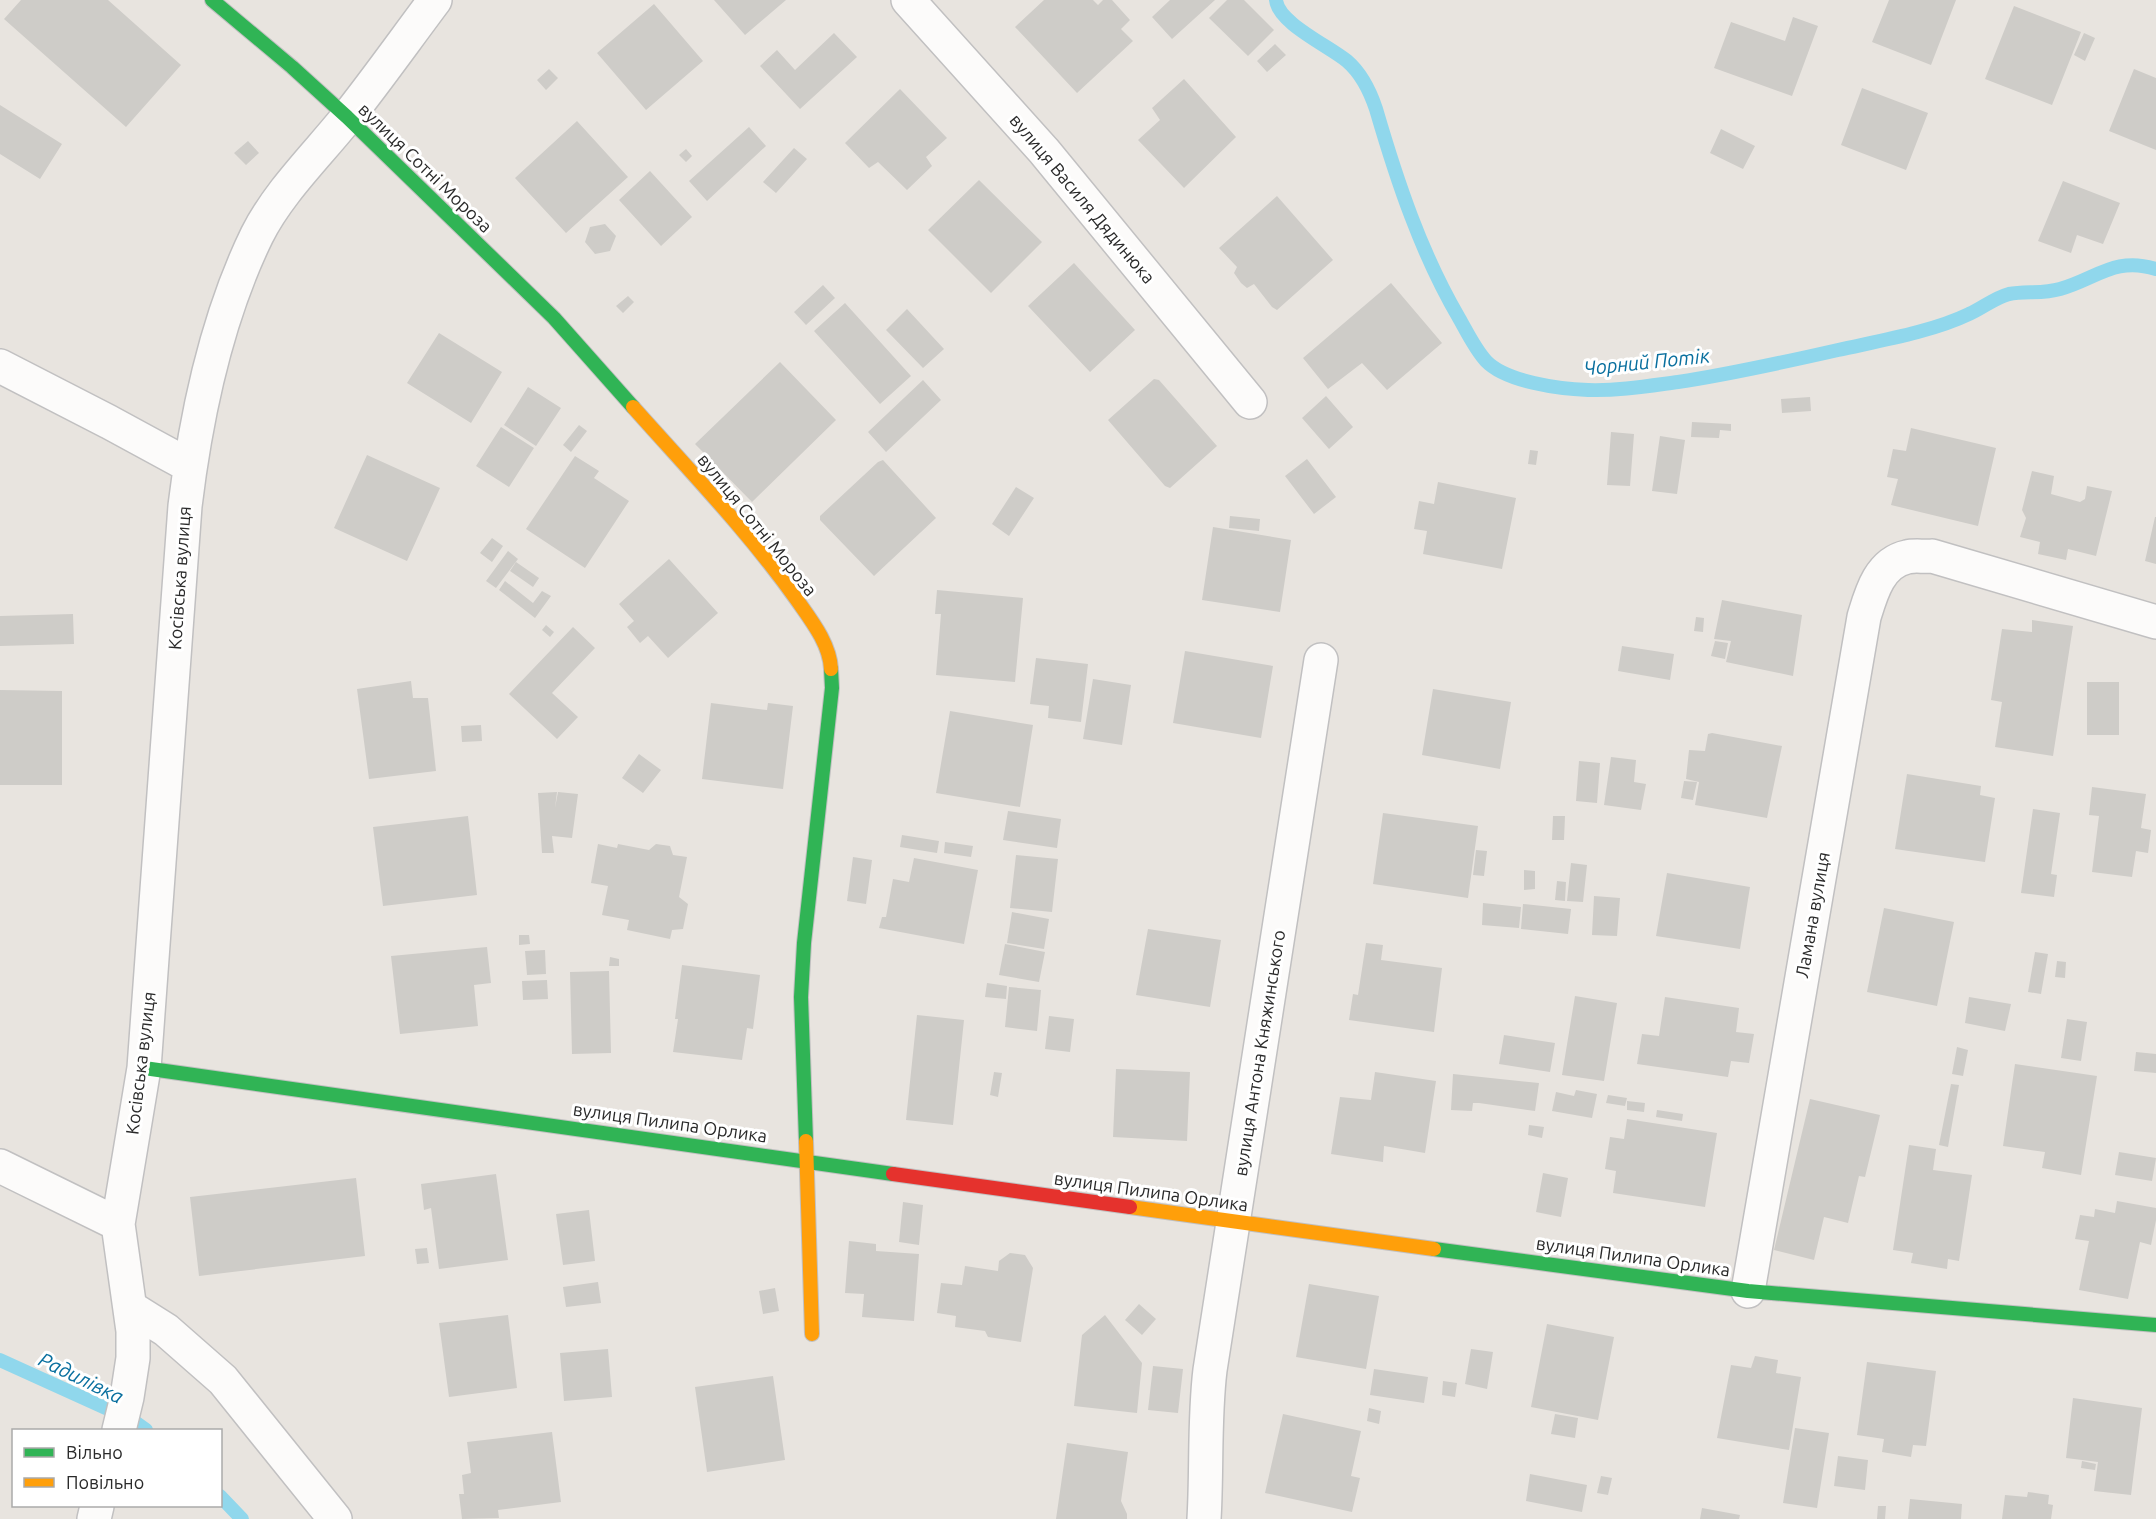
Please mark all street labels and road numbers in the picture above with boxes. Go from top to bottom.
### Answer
street label: вулиця Сотні Мороза [355,99,496,236]
street label: вулиця Василя Дядинюка [1006,110,1159,287]
street label: вулиця Сотні Мороза [694,449,821,600]
street label: Косівська вулиця [164,505,194,650]
street label: Ламана вулиця [1791,850,1833,979]
street label: вулиця Антона Княжинського [1230,928,1288,1177]
street label: Косівська вулиця [121,990,159,1136]
street label: вулиця Пилипа Орлика [572,1098,769,1146]
street label: вулиця Пилипа Орлика [1053,1167,1250,1215]
street label: вулиця Пилипа Орлика [1535,1232,1732,1280]

